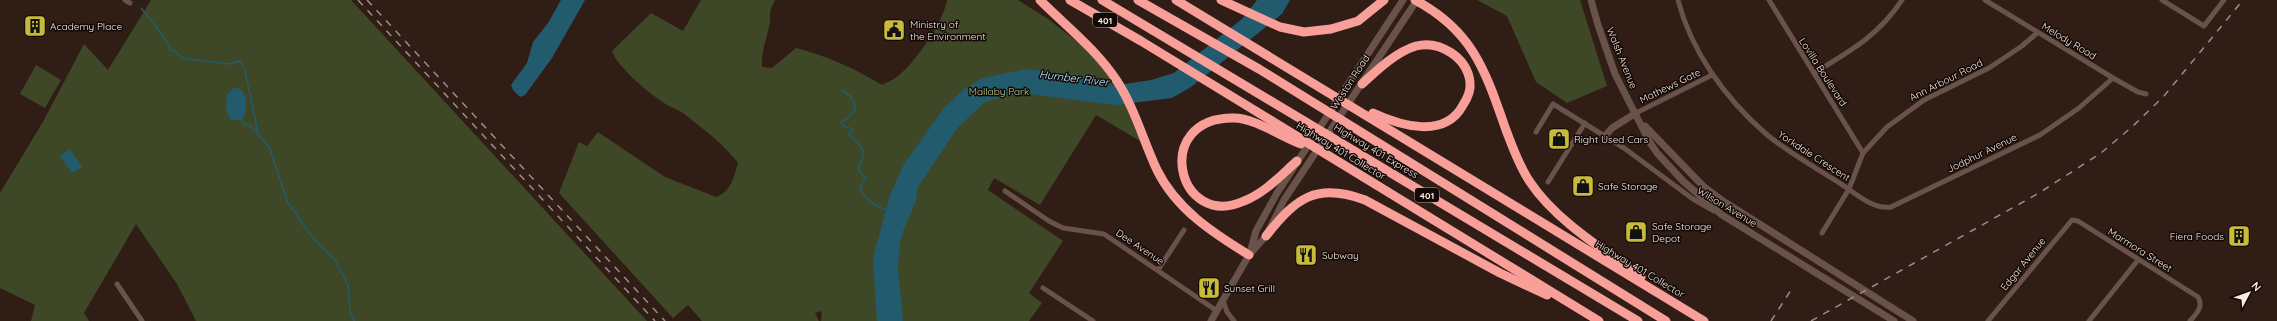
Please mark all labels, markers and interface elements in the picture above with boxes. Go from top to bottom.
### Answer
building icon: Academy Place [22,13,48,39]
road number: 401 [1093,13,1117,27]
public building icon: Ministry of the Environment [881,17,907,43]
place label: Ministry of the Environment [910,18,986,43]
place label: Academy Place [50,20,122,33]
street label: Melody Road [2039,20,2099,62]
street label: Walsh Avenue [1604,25,1640,91]
street label: Lovilla Boulevard [1796,35,1850,109]
street label: Weston Road [1328,52,1372,112]
street label: Ann Arbour Road [1907,56,1985,104]
street label: Mathews Gate [1637,66,1703,106]
water label: Humber River [1038,67,1111,89]
park label: Mallaby Park [969,85,1029,98]
street label: Highway 401 Collector [1294,119,1388,183]
street label: Highway 401 Express [1331,121,1421,181]
shop icon: Right Used Cars [1546,126,1572,152]
street label: Yorkdale Crescent [1775,128,1853,184]
street label: Jodphur Avenue [1945,130,2019,176]
place label: Right Used Cars [1574,133,1649,146]
shop icon: Safe Storage [1570,173,1596,199]
place label: Safe Storage [1598,180,1658,193]
street label: Wilson Avenue [1695,184,1760,230]
road number: 401 [1415,188,1439,202]
shop icon: Safe Storage Depot [1623,219,1649,245]
place label: Safe Storage Depot [1652,220,1712,245]
building icon: Fiera Foods [2226,223,2252,249]
street label: Marmora Street [2106,225,2175,275]
street label: Dee Avenue [1113,226,1167,268]
place label: Fiera Foods [2170,230,2224,243]
street label: Edgar Avenue [1998,234,2049,293]
street label: Highway 401 Collector [1593,237,1687,301]
restaurant icon: Subway [1293,242,1319,268]
place label: Subway [1322,249,1359,262]
north arrow [2229,273,2269,313]
restaurant icon: Sunset Grill [1196,275,1222,301]
text: N [2249,279,2264,294]
place label: Sunset Grill [1224,282,1275,295]

